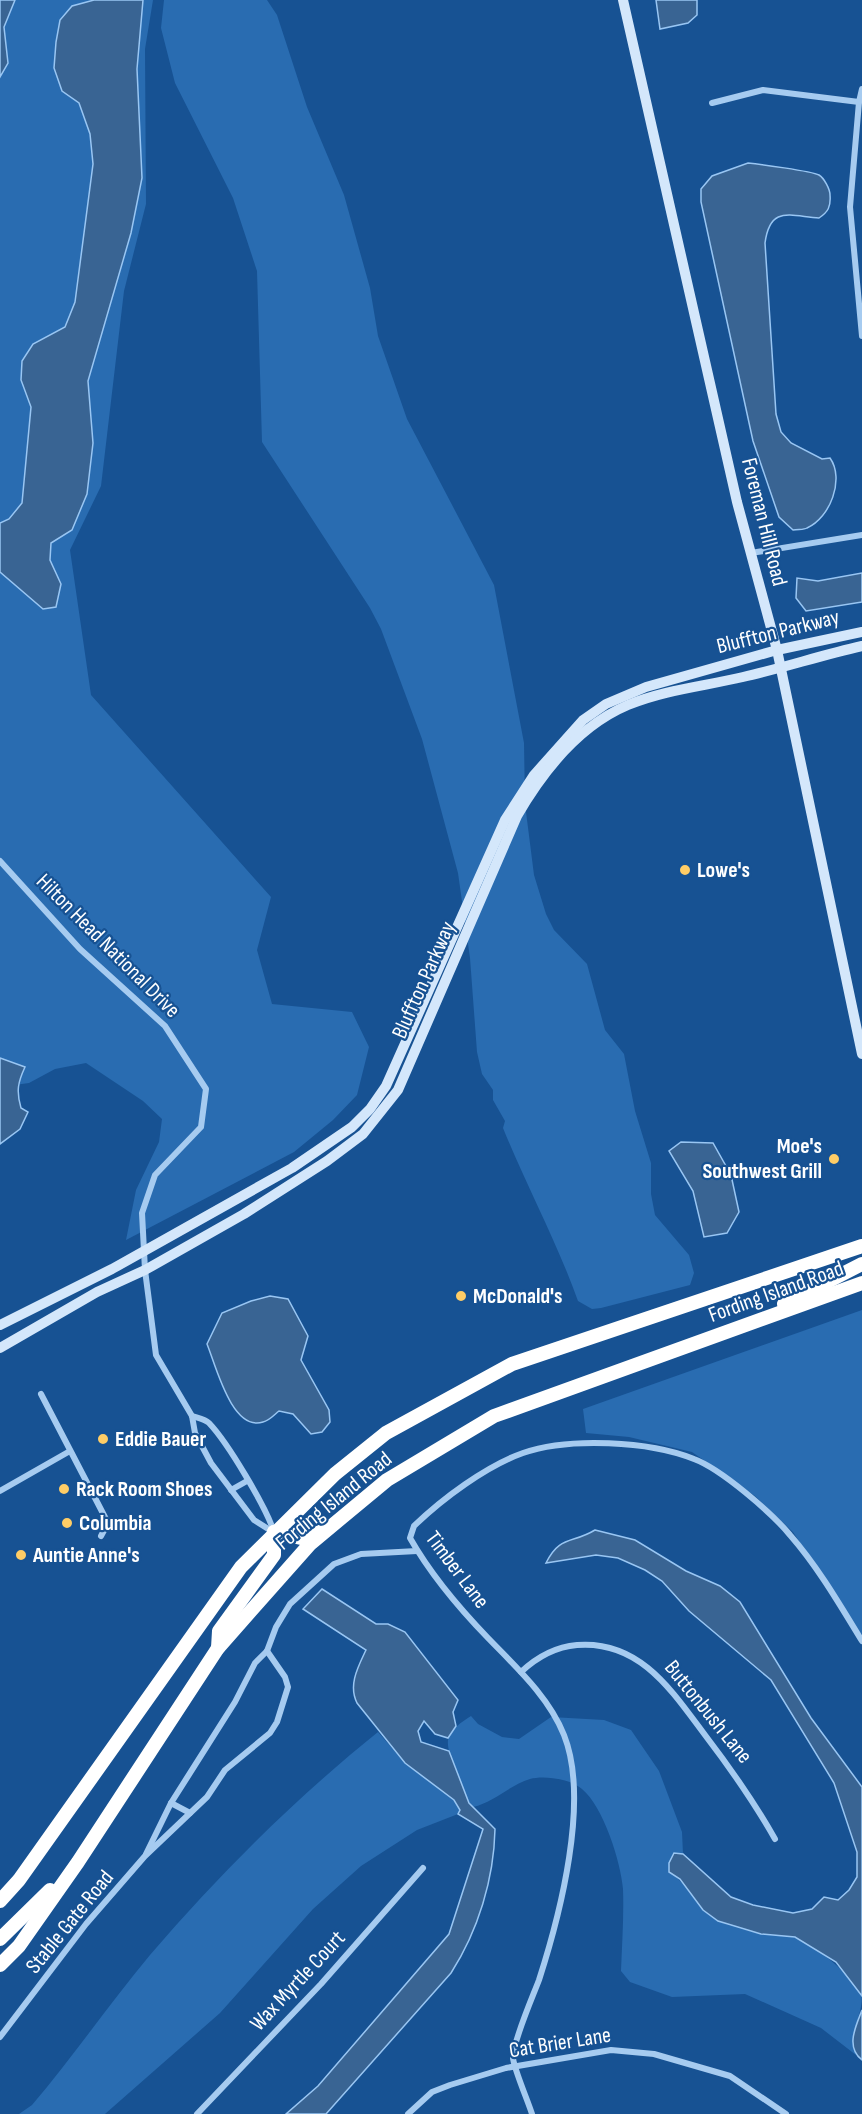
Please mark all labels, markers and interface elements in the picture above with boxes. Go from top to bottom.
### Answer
street label: Foreman Hill Road [735,455,793,589]
street label: Bluffton Parkway [714,604,843,660]
place label: Lowe's [697,857,750,884]
marker: Lowe's [678,863,692,877]
street label: Hilton Head National Drive [30,868,186,1024]
street label: Bluffton Parkway [386,917,462,1043]
place label: Moe's Southwest Grill [702,1133,822,1185]
marker: Moe's Southwest Grill [827,1152,841,1166]
street label: Fording Island Road [705,1255,847,1329]
place label: McDonald's [473,1283,562,1310]
marker: McDonald's [454,1289,468,1303]
place label: Eddie Bauer [115,1426,206,1453]
marker: Eddie Bauer [96,1432,110,1446]
street label: Fording Island Road [270,1446,398,1556]
place label: Rack Room Shoes [76,1476,212,1503]
marker: Rack Room Shoes [57,1482,71,1496]
place label: Columbia [79,1510,151,1537]
marker: Columbia [60,1516,74,1530]
street label: Timber Lane [419,1526,495,1614]
place label: Auntie Anne's [32,1542,140,1569]
marker: Auntie Anne's [14,1548,28,1562]
street label: Buttonbush Lane [658,1655,758,1769]
street label: Stable Gate Road [20,1865,120,1979]
street label: Wax Myrtle Court [245,1925,351,2037]
street label: Cat Brier Lane [507,2022,613,2064]

